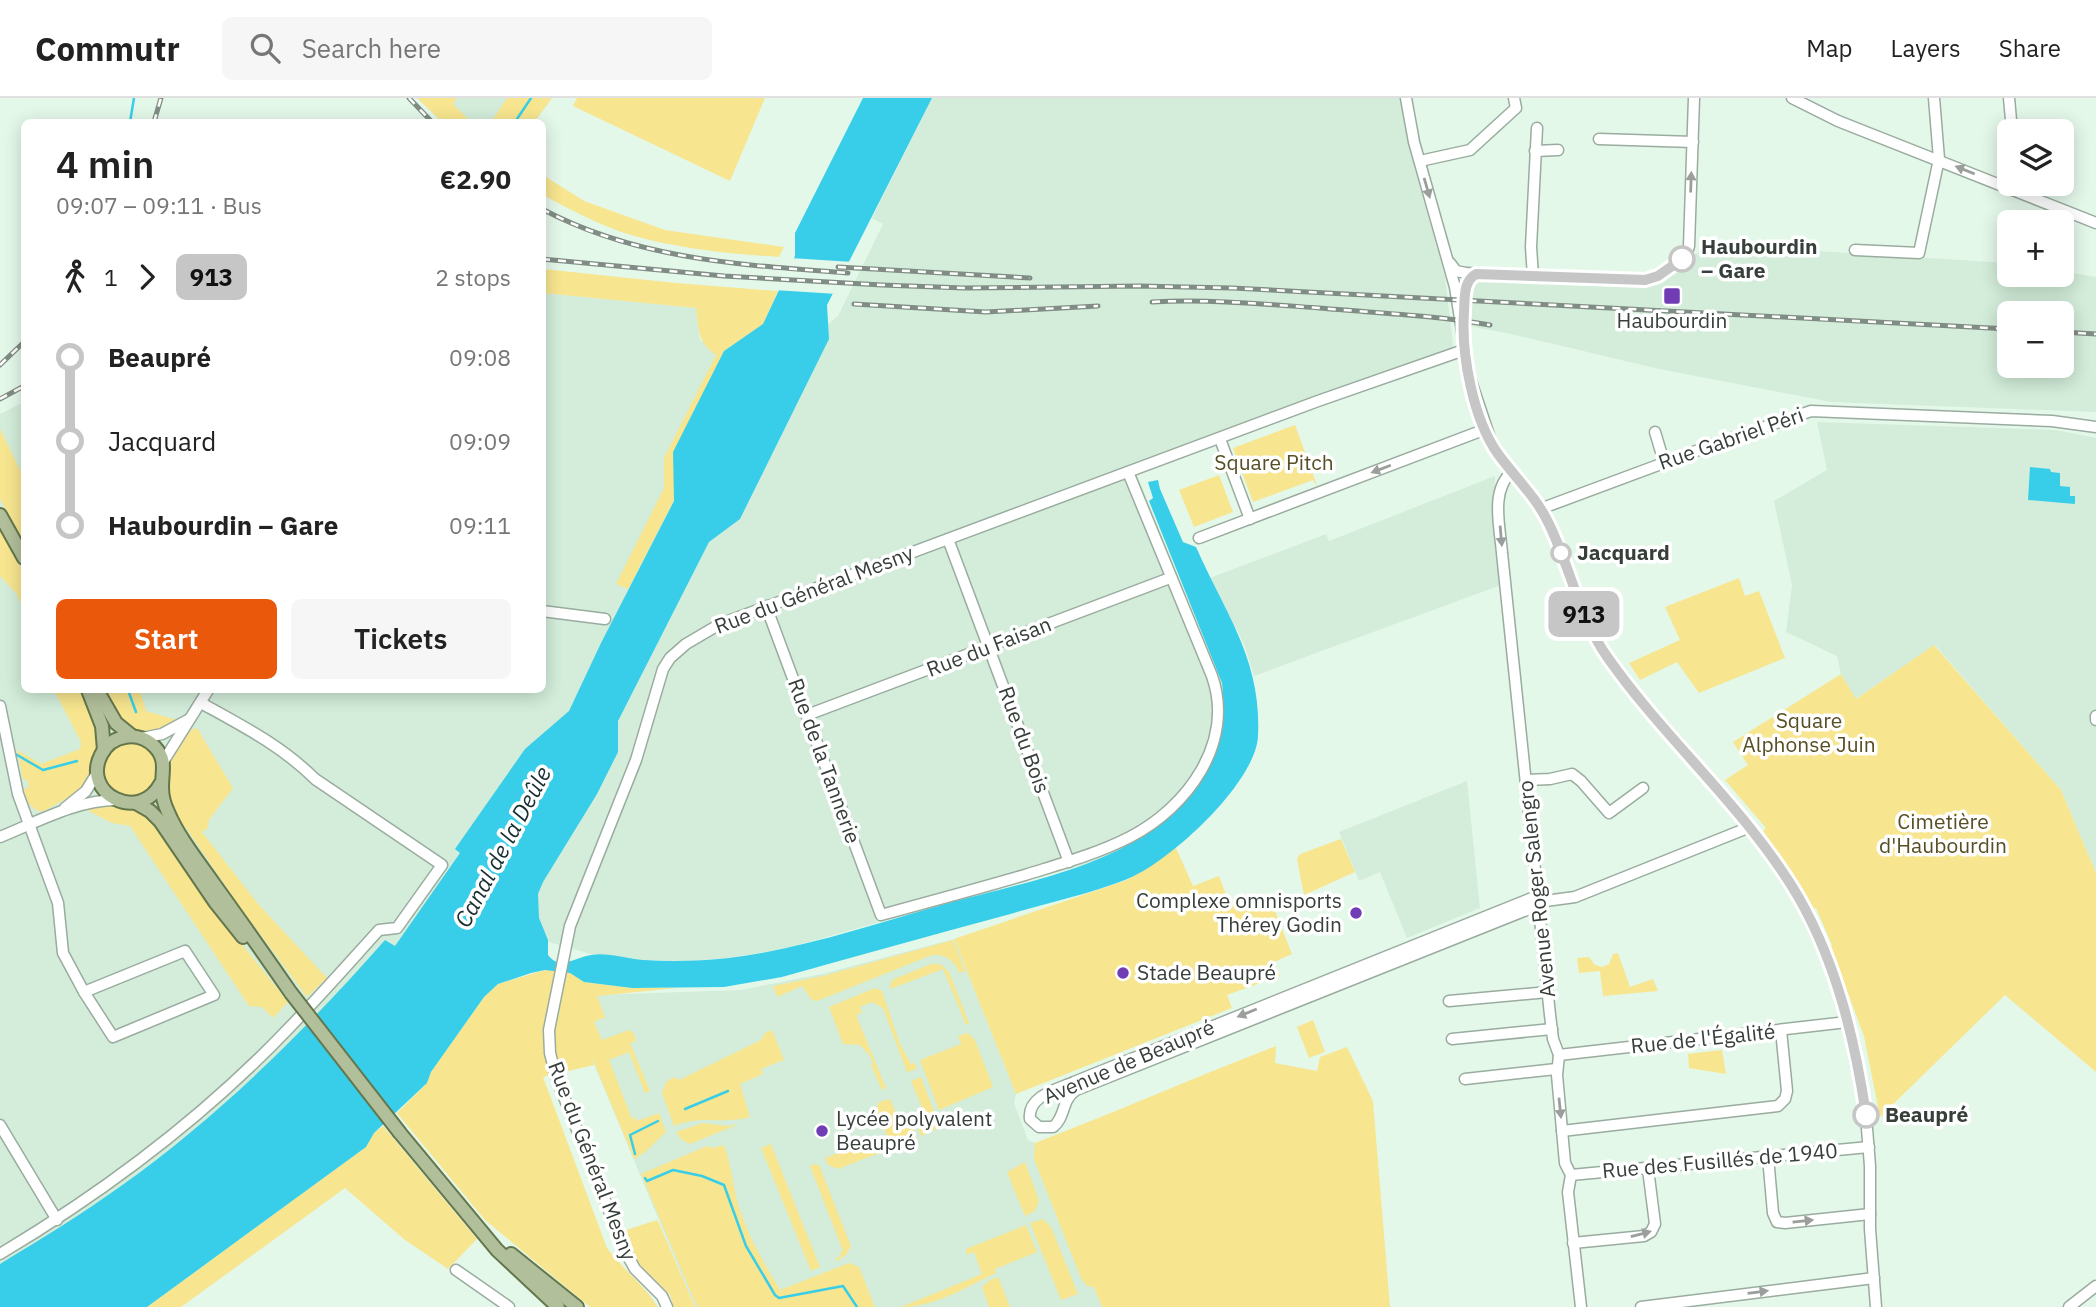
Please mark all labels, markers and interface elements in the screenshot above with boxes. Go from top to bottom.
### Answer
search box [222,17,712,80]
text: Commutr [35,27,180,70]
icon: search [246,29,284,67]
text: Search here [302,31,441,65]
text: Map [1806,32,1853,64]
text: Layers [1891,32,1961,64]
text: Share [1999,32,2061,64]
map controls [1997,119,2074,378]
button: layers [1997,119,2074,196]
text: 4 min [56,139,154,188]
text: €2.90 [440,162,511,196]
one-way arrow [1954,164,1975,175]
one-way arrow [1686,171,1697,193]
one-way arrow [1423,178,1433,199]
text: 09:07 – 09:11 · Bus [56,190,262,220]
button: + [1997,210,2074,287]
place label: Haubourdin – Gare [1701,232,1818,284]
marker: Haubourdin – Gare [1669,246,1695,272]
icon: walk [56,258,94,296]
icon: forward [128,258,166,296]
text: 913 [190,261,233,293]
text: 1 [104,262,118,292]
text: 2 stops [435,262,511,292]
marker: Haubourdin [1662,286,1682,306]
button: − [1997,301,2074,378]
place label: Haubourdin [1617,306,1727,334]
text: Beaupré [108,340,211,374]
text: 09:08 [449,342,511,372]
street label: Rue Gabriel Péri [1654,400,1807,476]
text: Jacquard [108,424,216,458]
text: 09:09 [449,426,511,456]
park label: Square Pitch [1214,448,1334,476]
one-way arrow [1370,464,1391,475]
text: Haubourdin – Gare [108,508,338,542]
text: 09:11 [449,510,511,540]
one-way arrow [1496,525,1507,547]
street label: Rue du Général Mesny [710,538,918,640]
place label: Jacquard [1577,538,1670,566]
marker: Jacquard [1551,543,1571,563]
line badge: 913 [1544,591,1624,637]
text: 913 [1562,598,1606,630]
button: Start [56,599,277,679]
button: Tickets [291,599,511,679]
street label: Rue du Faisan [922,609,1055,683]
street label: Rue de la Tannerie [782,674,868,847]
street label: Rue du Bois [993,682,1057,797]
park label: Square Alphonse Juin [1742,706,1876,758]
water label: Canal de la Deûle [447,761,557,932]
street label: Avenue Roger Salengro [1511,779,1561,999]
park label: Cimetière d'Haubourdin [1879,807,2007,859]
place label: Complexe omnisports Thérey Godin [1136,886,1342,938]
marker: Complexe omnisports Thérey Godin [1348,905,1364,921]
place label: Stade Beaupré [1137,958,1276,986]
marker: Stade Beaupré [1115,965,1131,981]
one-way arrow [1236,1008,1257,1019]
street label: Avenue de Beaupré [1039,1012,1219,1110]
street label: Rue de l'Égalité [1629,1016,1777,1060]
street label: Rue du Général Mesny [542,1057,644,1265]
one-way arrow [1555,1097,1566,1119]
place label: Beaupré [1885,1100,1968,1128]
marker: Beaupré [1853,1102,1879,1128]
place label: Lycée polyvalent Beaupré [836,1104,992,1156]
marker: Lycée polyvalent Beaupré [814,1123,830,1139]
street label: Rue des Fusillés de 1940 [1601,1136,1839,1184]
one-way arrow [1792,1216,1814,1227]
one-way arrow [1630,1228,1652,1239]
one-way arrow [1747,1287,1769,1298]

